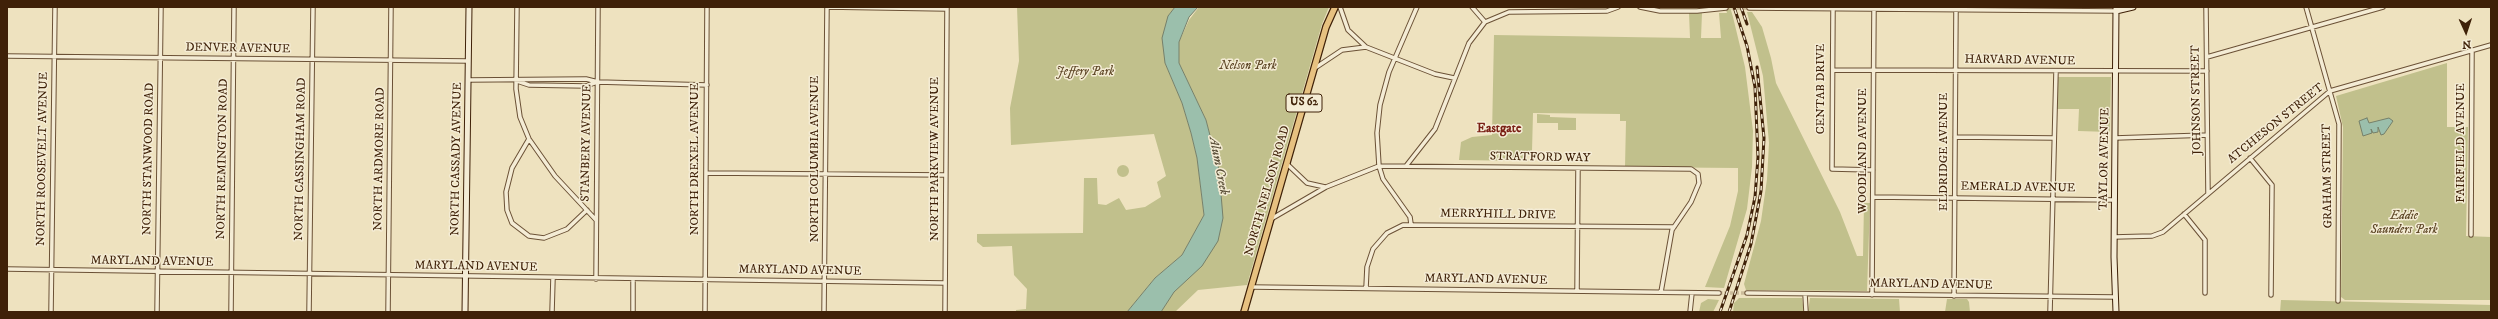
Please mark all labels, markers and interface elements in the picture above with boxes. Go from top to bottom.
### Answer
north arrow [2446,12,2486,52]
text: N [2462,37,2472,51]
street label: DENVER AVENUE [185,41,291,57]
street label: CENTAB DRIVE [1815,44,1829,134]
street label: JOHNSON STREET [2189,45,2205,155]
street label: HARVARD AVENUE [1965,53,2075,69]
park label: Nelson Park [1219,60,1277,74]
park label: Jeffery Park [1056,66,1114,80]
street label: NORTH ROOSEVELT AVENUE [34,72,52,246]
street label: NORTH COLUMBIA AVENUE [809,76,823,242]
street label: NORTH CASSINGHAM ROAD [292,77,310,241]
street label: NORTH PARKVIEW AVENUE [929,77,943,241]
street label: NORTH REMINGTON ROAD [214,78,232,240]
street label: ATCHESON STREET [2225,81,2327,167]
street label: NORTH CASSADY AVENUE [448,82,466,236]
street label: NORTH STANWOOD ROAD [140,83,158,235]
street label: NORTH DREXEL AVENUE [689,83,703,235]
street label: FAIRFIELD AVENUE [2455,83,2469,203]
street label: STANBERY AVENUE [579,84,595,202]
street label: NORTH ARDMORE ROAD [372,87,388,231]
street label: WOODLAND AVENUE [1857,88,1871,214]
street label: ELDRIDGE AVENUE [1938,93,1952,211]
road number: US 62 [1286,94,1322,112]
street label: TAYLOR AVENUE [2097,108,2113,210]
district label: Eastgate [1477,121,1521,137]
street label: NORTH NELSON ROAD [1243,124,1293,258]
street label: GRAHAM STREET [2320,124,2336,228]
water label: Alum Creek [1205,136,1231,196]
street label: STRATFORD WAY [1490,150,1590,166]
street label: EMERALD AVENUE [1960,180,2076,196]
street label: MERRYHILL DRIVE [1440,207,1556,223]
park label: Eddie Saunders Park [2370,210,2438,238]
street label: MARYLAND AVENUE [90,254,214,270]
street label: MARYLAND AVENUE [414,259,538,275]
street label: MARYLAND AVENUE [738,263,862,279]
street label: MARYLAND AVENUE [1424,272,1548,288]
street label: MARYLAND AVENUE [1869,277,1993,293]

